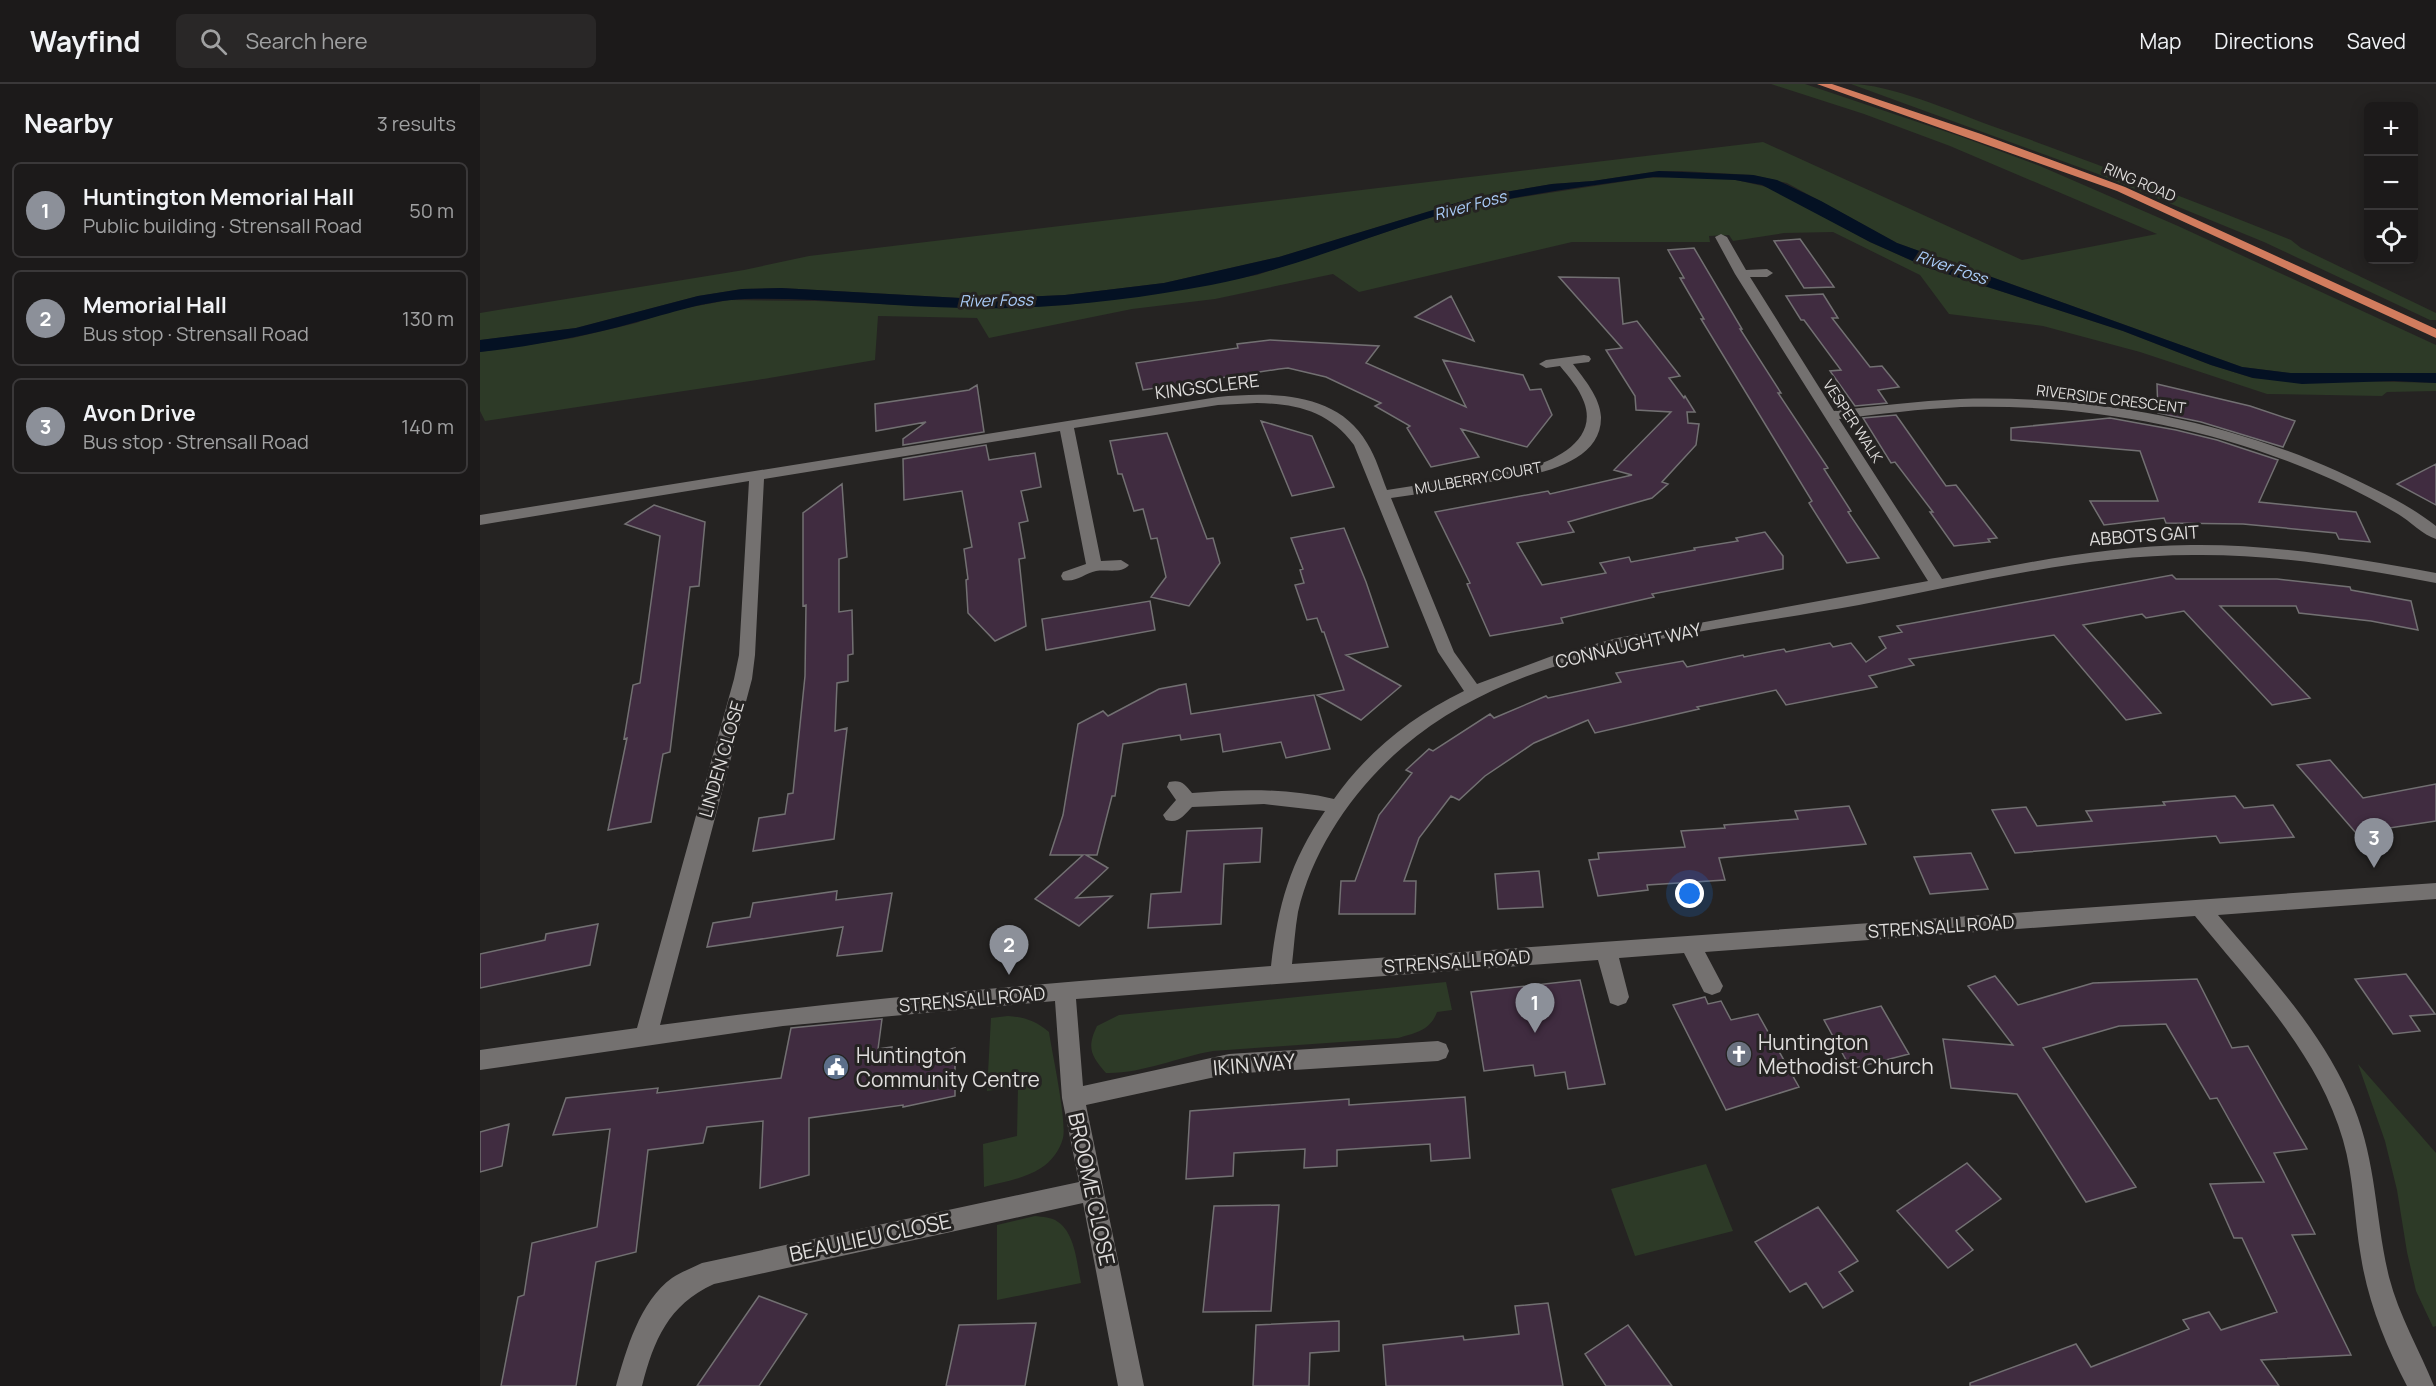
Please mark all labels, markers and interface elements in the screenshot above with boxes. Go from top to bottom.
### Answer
search box [176,14,596,68]
text: Wayfind [30,22,140,60]
icon: search [197,25,230,58]
text: Search here [245,26,368,56]
text: Map [2140,27,2181,55]
text: Directions [2214,27,2314,55]
text: Saved [2347,27,2406,55]
map controls [2364,102,2418,264]
button: + [2364,102,2418,156]
text: Nearby [24,105,113,141]
text: 3 results [377,110,456,137]
button: − [2364,156,2418,210]
street label: RING ROAD [2101,157,2179,207]
text: Huntington Memorial Hall [83,182,354,212]
water label: River Foss [1431,184,1510,225]
text: 1 [41,197,50,224]
text: 50 m [409,197,454,224]
button: locate [2364,210,2418,264]
text: Public building · Strensall Road [83,212,362,239]
water label: River Foss [1913,245,1992,290]
water label: River Foss [959,288,1035,312]
text: Memorial Hall [83,290,227,320]
text: 2 [40,305,51,332]
text: 130 m [402,305,454,332]
text: Bus stop · Strensall Road [83,320,309,347]
street label: KINGSCLERE [1153,368,1261,404]
street label: VESPER WALK [1818,375,1888,467]
street label: RIVERSIDE CRESCENT [2035,379,2187,419]
text: Avon Drive [83,398,196,428]
text: 3 [40,413,51,440]
text: 140 m [401,413,454,440]
text: Bus stop · Strensall Road [83,428,309,455]
street label: MULBERRY COURT [1413,456,1543,500]
street label: ABBOTS GAIT [2088,519,2200,551]
street label: CONNAUGHT WAY [1553,616,1704,673]
street label: LINDEN CLOSE [693,698,749,820]
pin: 3 [2354,818,2394,868]
your location [1675,879,1704,908]
street label: STRENSALL ROAD [1867,909,2015,943]
pin: 2 [990,926,1028,975]
street label: STRENSALL ROAD [1383,944,1531,978]
street label: STRENSALL ROAD [898,981,1046,1017]
pin: 1 [1516,984,1554,1033]
place label: Huntington Methodist Church [1758,1028,1934,1080]
church icon: Huntington Methodist Church [1724,1039,1754,1069]
place label: Huntington Community Centre [856,1041,1040,1093]
street label: IKIN WAY [1212,1046,1297,1082]
public building icon: Huntington Community Centre [821,1052,851,1082]
street label: BROOME CLOSE [1062,1110,1122,1268]
street label: BEAULIEU CLOSE [787,1206,953,1268]

